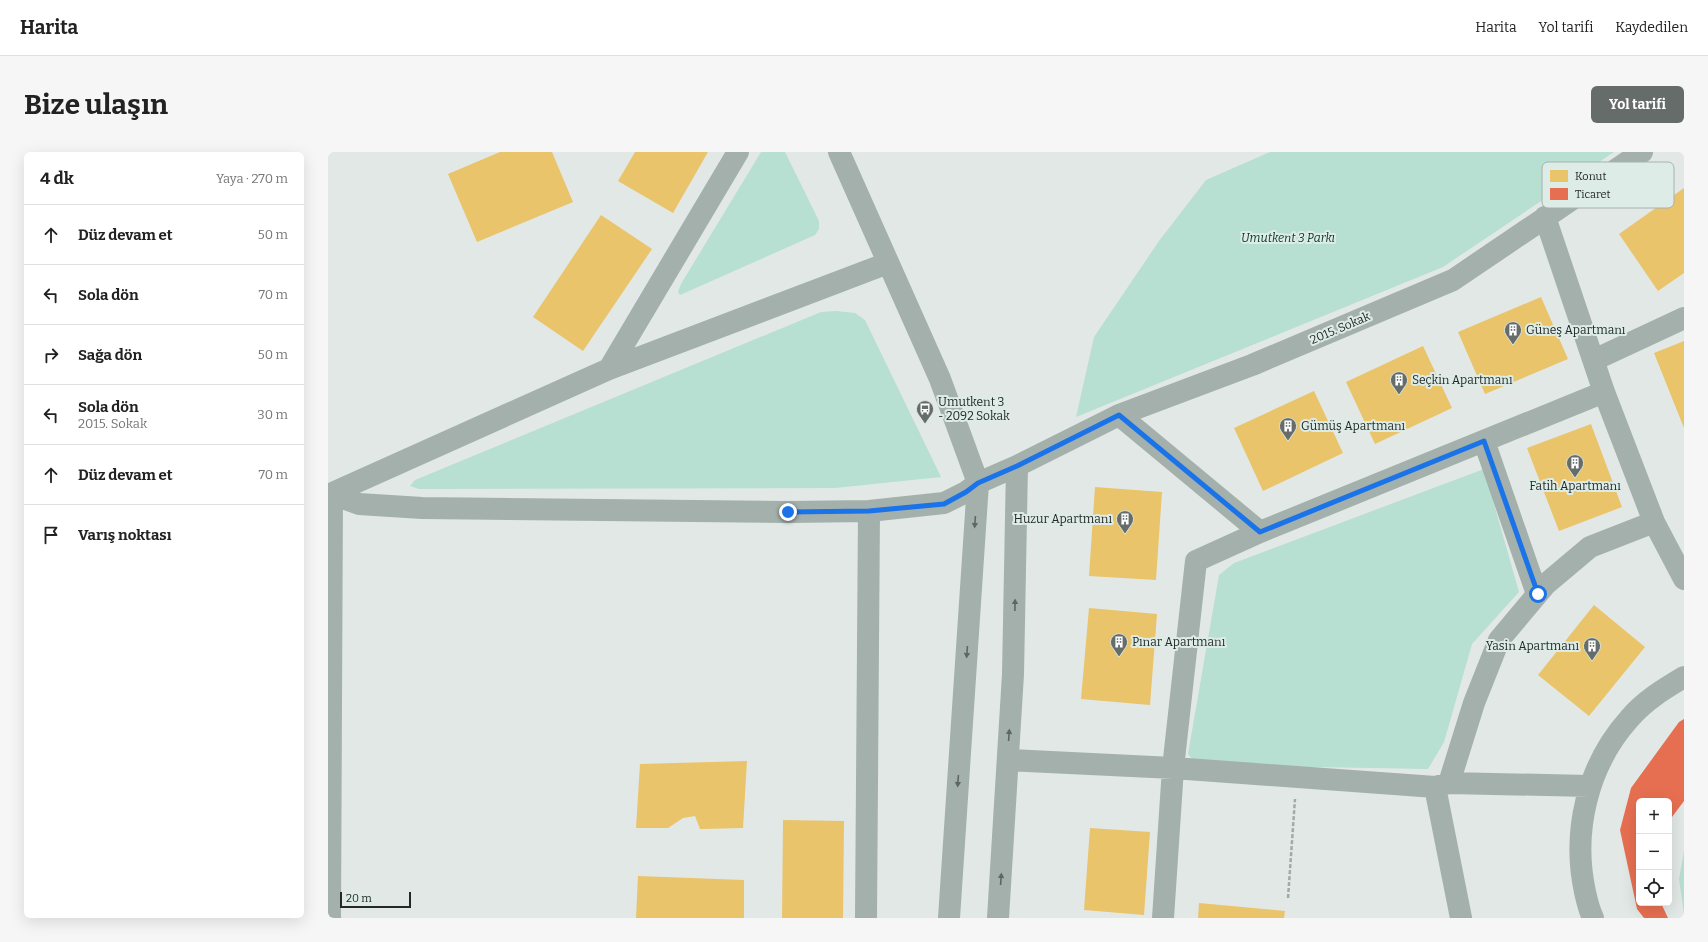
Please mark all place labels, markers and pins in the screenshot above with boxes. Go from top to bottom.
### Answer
building icon: Güneş Apartmanı [1503,320,1523,345]
place label: Güneş Apartmanı [1526,323,1626,337]
building icon: Seçkin Apartmanı [1389,370,1409,395]
place label: Seçkin Apartmanı [1412,373,1513,387]
place label: Umutkent 3 - 2092 Sokak [938,395,1010,423]
bus stop icon: Umutkent 3 - 2092 Sokak [915,399,935,424]
building icon: Gümüş Apartmanı [1278,416,1298,441]
place label: Gümüş Apartmanı [1301,419,1406,433]
building icon: Fatih Apartmanı [1565,453,1585,478]
place label: Fatih Apartmanı [1529,479,1621,493]
building icon: Huzur Apartmanı [1115,509,1135,534]
place label: Huzur Apartmanı [1013,512,1112,526]
building icon: Pınar Apartmanı [1109,632,1129,657]
place label: Pınar Apartmanı [1132,635,1226,649]
building icon: Yasin Apartmanı [1582,636,1602,661]
place label: Yasin Apartmanı [1486,639,1579,653]

